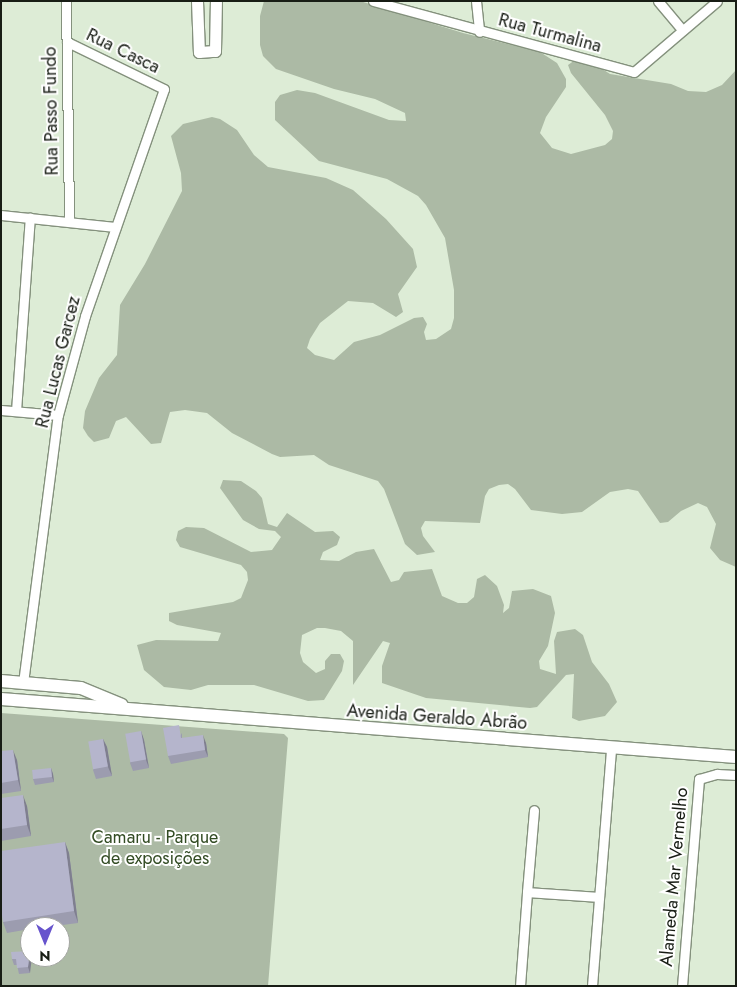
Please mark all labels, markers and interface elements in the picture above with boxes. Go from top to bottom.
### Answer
street label: Rua Turmalina [496,9,604,57]
street label: Rua Casca [83,24,163,78]
street label: Rua Passo Fundo [39,46,63,176]
street label: Rua Lucas Garcez [31,294,85,430]
street label: Avenida Geraldo Abrão [346,700,528,734]
street label: Alameda Mar Vermelho [655,787,693,967]
park label: Camaru - Parque de exposições [92,827,218,870]
north arrow [20,917,70,967]
text: N [39,946,51,966]

